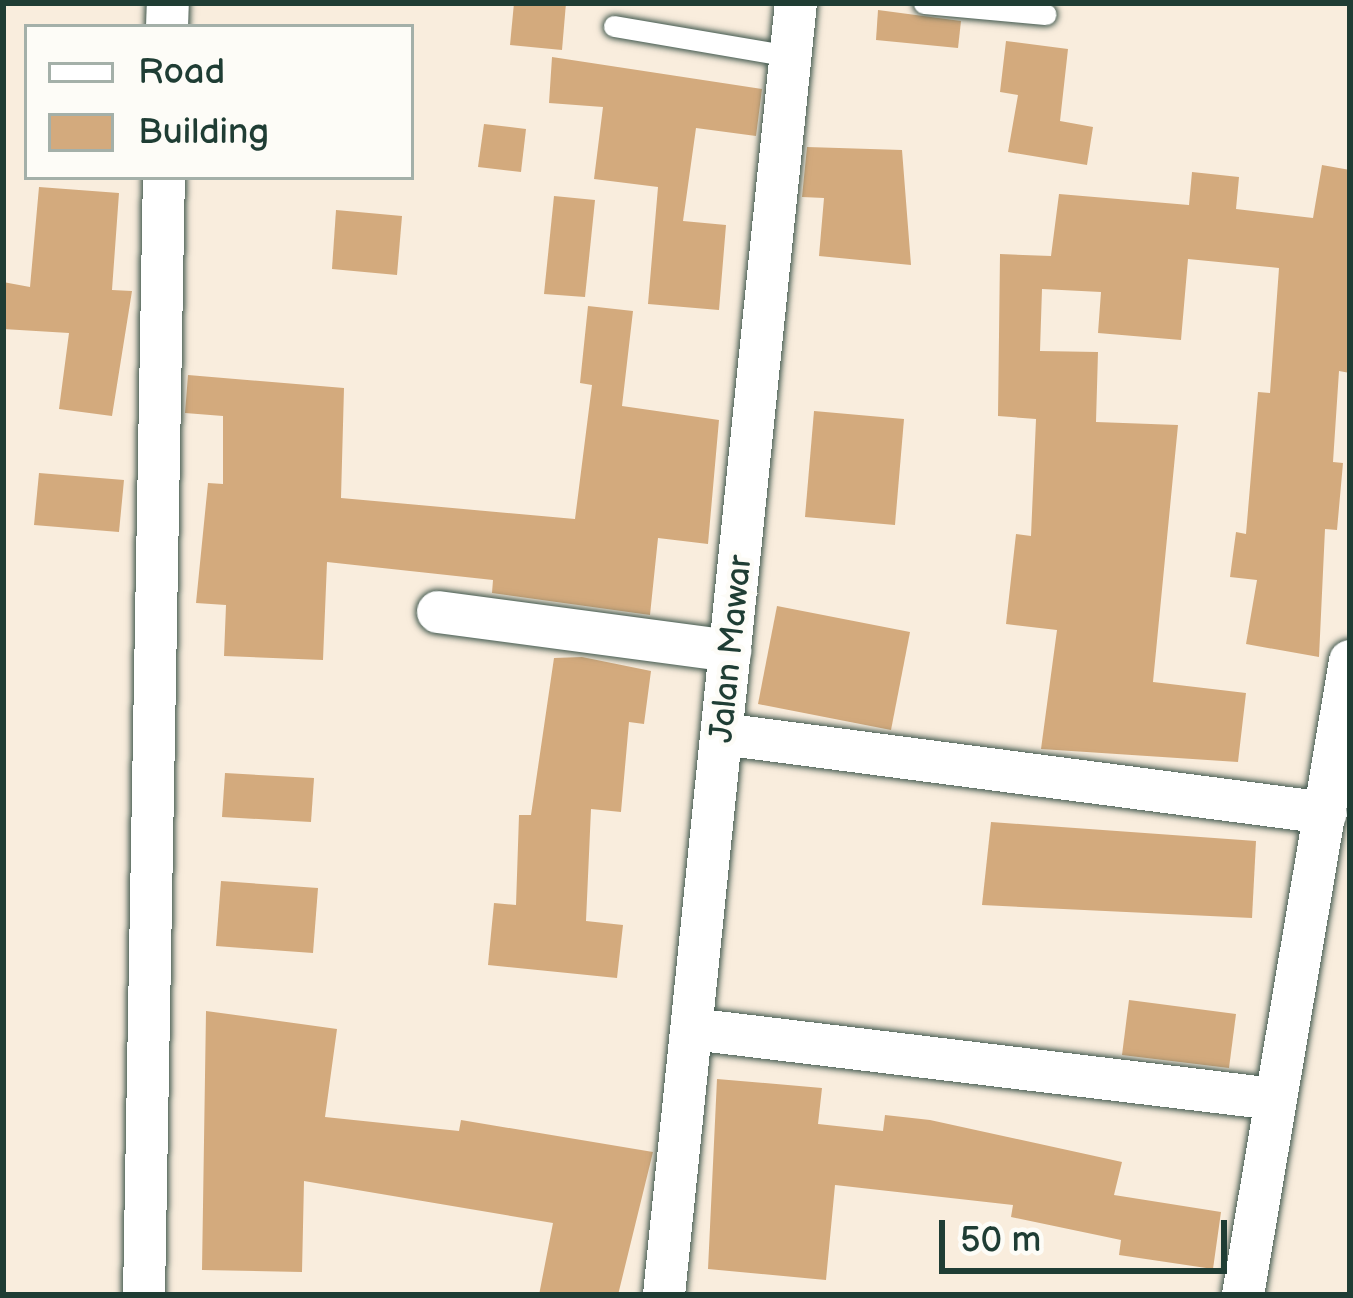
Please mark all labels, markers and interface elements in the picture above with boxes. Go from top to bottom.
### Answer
legend [24,24,414,180]
text: Road [138,51,225,94]
text: Building [138,111,269,154]
street label: Jalan Mawar [702,553,762,745]
scale bar [945,1196,1233,1270]
text: 50 m [960,1219,1041,1262]

